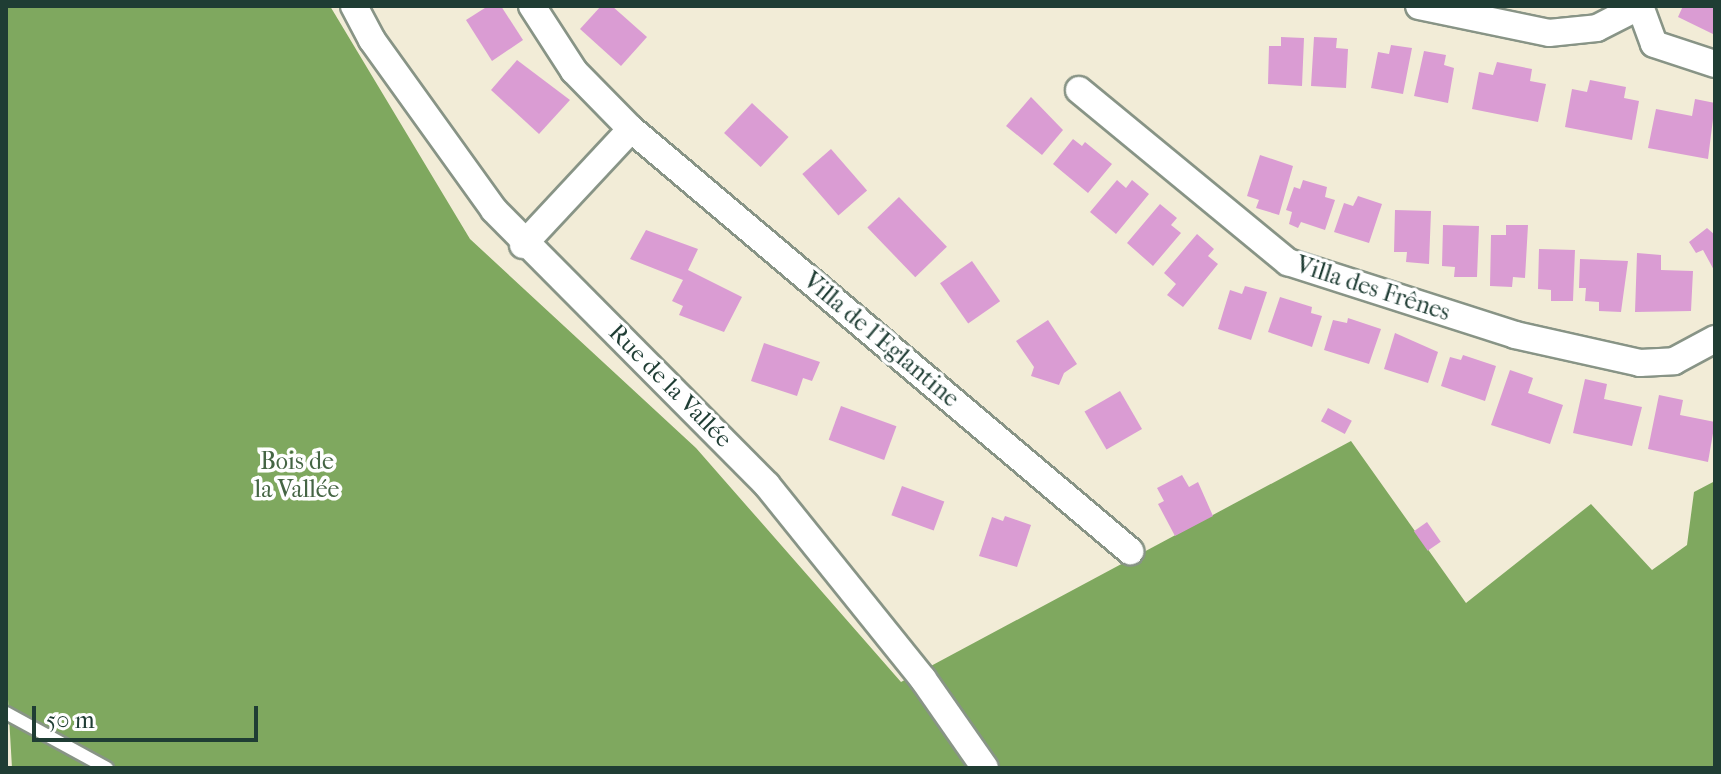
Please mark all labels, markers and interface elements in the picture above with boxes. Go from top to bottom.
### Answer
street label: Villa des Frênes [1292,251,1454,327]
street label: Villa de l'Eglantine [797,267,965,413]
street label: Rue de la Vallée [602,318,738,454]
park label: Bois de la Vallée [255,448,339,504]
scale bar [36,690,262,740]
text: 50 m [46,706,95,734]

